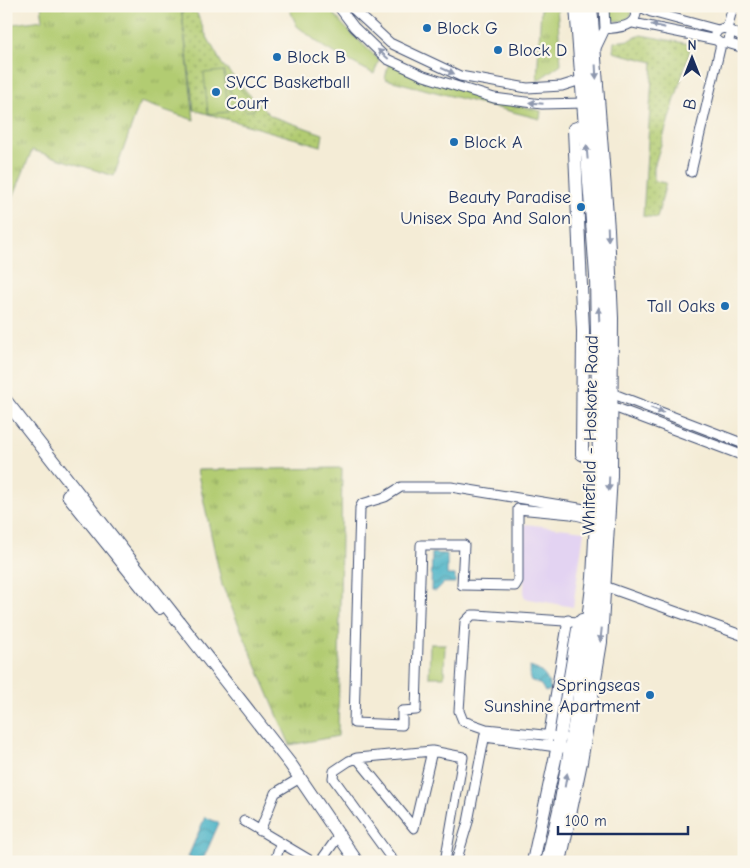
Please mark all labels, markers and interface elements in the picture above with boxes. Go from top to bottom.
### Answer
place label: Block G [437,18,498,39]
marker: Block G [421,22,433,34]
one-way arrow [649,22,665,30]
north arrow [668,32,718,82]
text: N [687,37,697,54]
place label: Block D [508,40,567,61]
marker: Block D [492,44,504,56]
place label: Block B [287,47,346,68]
one-way arrow [376,49,389,60]
marker: Block B [271,51,283,63]
one-way arrow [593,64,601,80]
one-way arrow [441,67,455,75]
place label: SVCC Basketball Court [226,72,350,114]
marker: SVCC Basketball Court [210,86,222,98]
street label: B [679,96,702,112]
one-way arrow [528,99,544,107]
place label: Block A [464,132,522,153]
marker: Block A [448,136,460,148]
one-way arrow [583,144,591,160]
place label: Beauty Paradise Unisex Spa And Salon [400,187,571,229]
marker: Beauty Paradise Unisex Spa And Salon [575,201,587,213]
one-way arrow [604,227,612,243]
place label: Tall Oaks [647,296,715,317]
marker: Tall Oaks [719,300,731,312]
one-way arrow [594,306,602,322]
street label: Whitefield - Hoskote Road [578,335,603,535]
one-way arrow [650,406,665,414]
one-way arrow [605,476,613,492]
one-way arrow [597,627,605,643]
place label: Springseas Sunshine Apartment [484,675,641,717]
marker: Springseas Sunshine Apartment [644,689,656,701]
one-way arrow [562,772,570,788]
scale bar [558,803,688,835]
text: 100 m [565,812,607,830]

